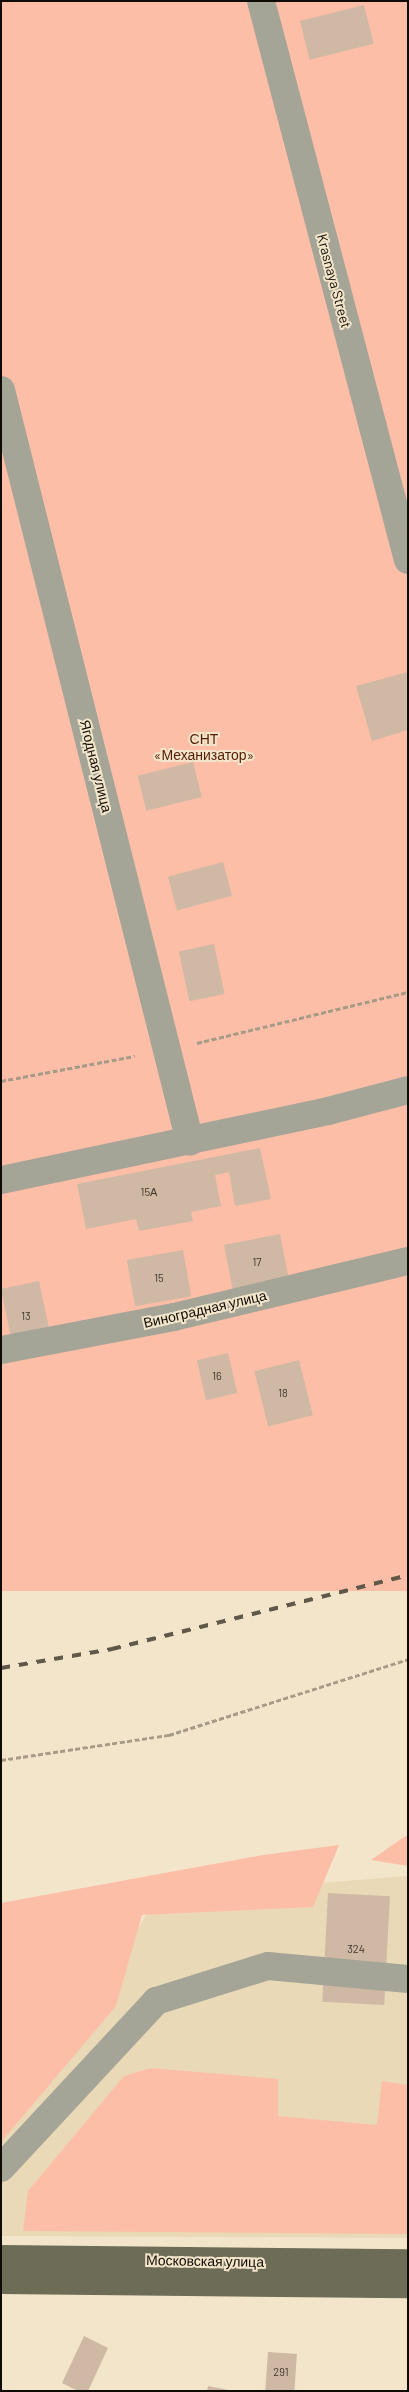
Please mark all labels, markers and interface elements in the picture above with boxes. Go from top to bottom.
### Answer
street label: Krasnaya Street [313,232,355,330]
street label: Ягодная улица [76,718,116,814]
park label: СНТ «Механизатор» [154,731,254,764]
house number: 15А [141,1185,157,1199]
house number: 17 [252,1255,262,1269]
house number: 15 [154,1271,164,1285]
street label: Виноградная улица [142,1287,268,1331]
house number: 13 [21,1309,31,1323]
house number: 16 [212,1369,222,1383]
house number: 18 [278,1386,288,1400]
house number: 324 [347,1942,365,1956]
street label: Московская улица [146,2252,264,2270]
house number: 291 [273,2365,289,2379]

